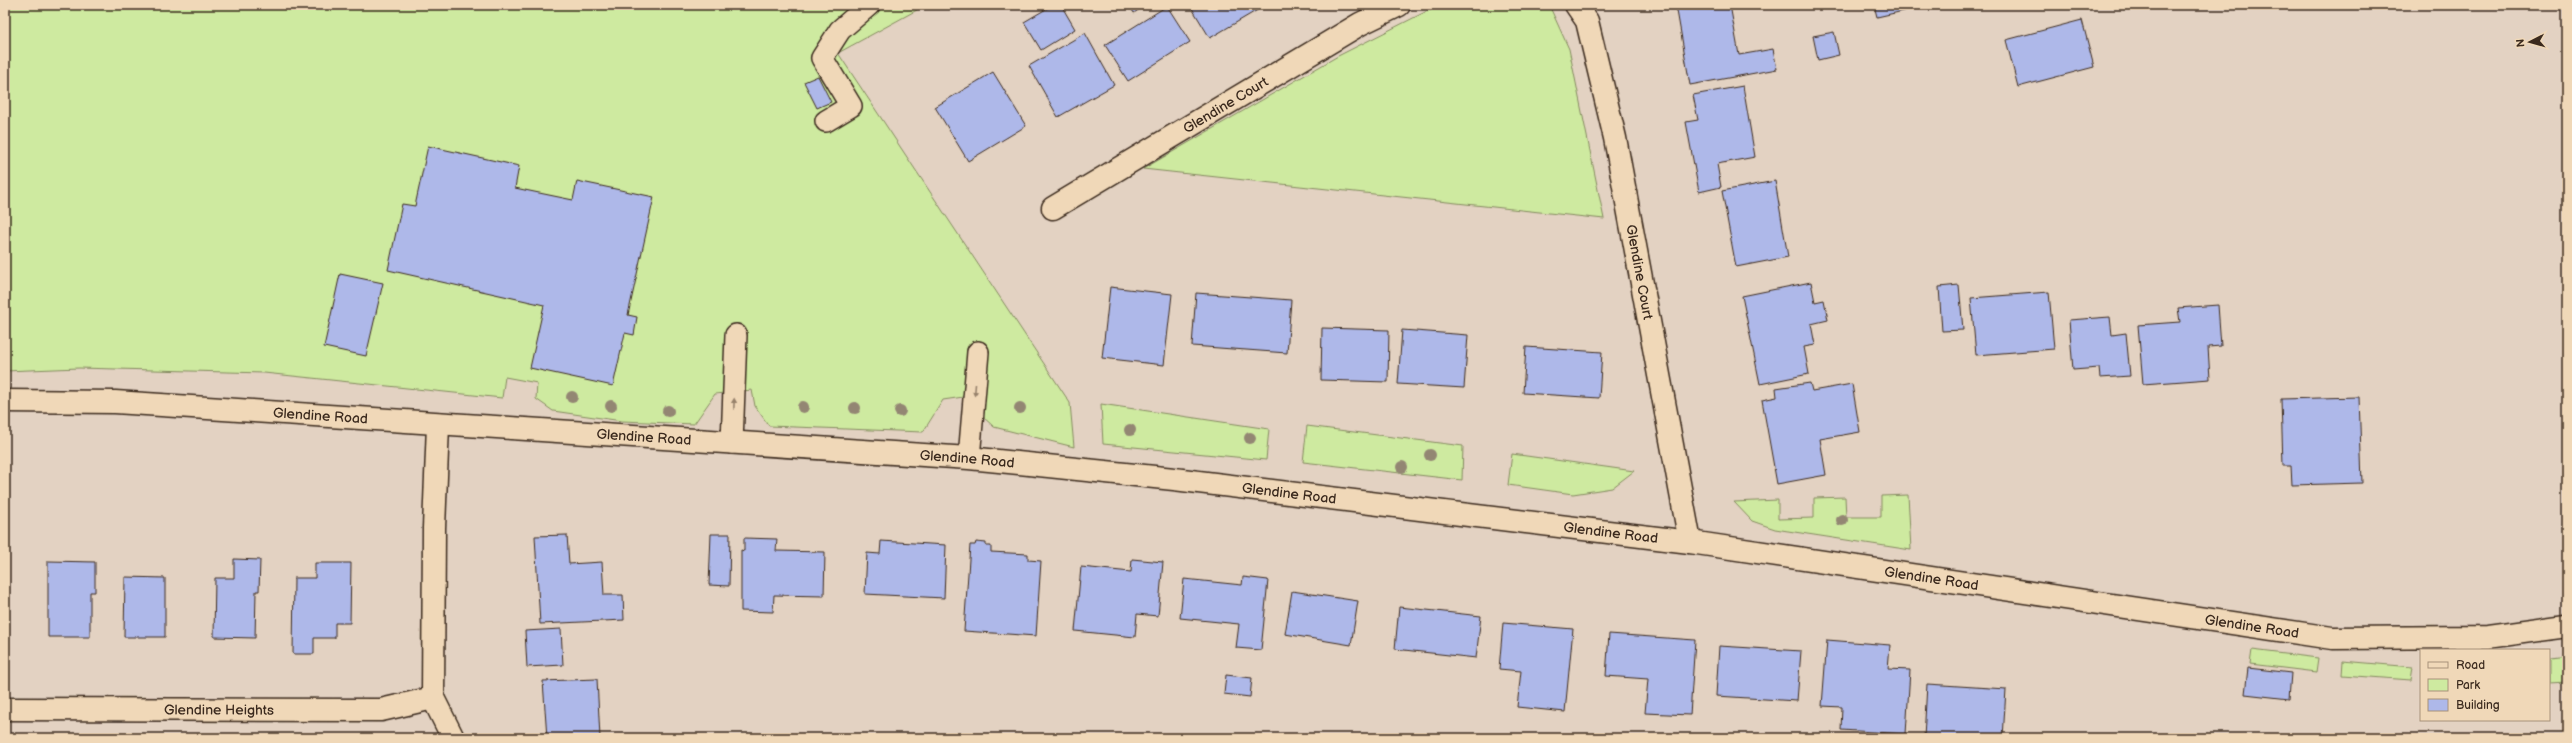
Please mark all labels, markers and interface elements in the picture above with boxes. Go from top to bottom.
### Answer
north arrow [2510,22,2550,62]
text: N [2514,38,2527,48]
street label: Glendine Court [1180,73,1272,137]
street label: Glendine Court [1622,223,1657,322]
one-way arrow [971,384,978,397]
one-way arrow [730,398,737,410]
street label: Glendine Road [273,404,368,428]
street label: Glendine Road [596,426,692,449]
street label: Glendine Road [919,447,1015,472]
street label: Glendine Road [1241,479,1337,508]
street label: Glendine Road [1563,519,1659,547]
street label: Glendine Road [1883,563,1980,594]
street label: Glendine Road [2204,611,2300,642]
legend [2420,649,2550,721]
text: Road [2456,658,2485,673]
text: Park [2456,678,2480,693]
text: Building [2456,698,2500,713]
street label: Glendine Heights [164,701,274,719]

